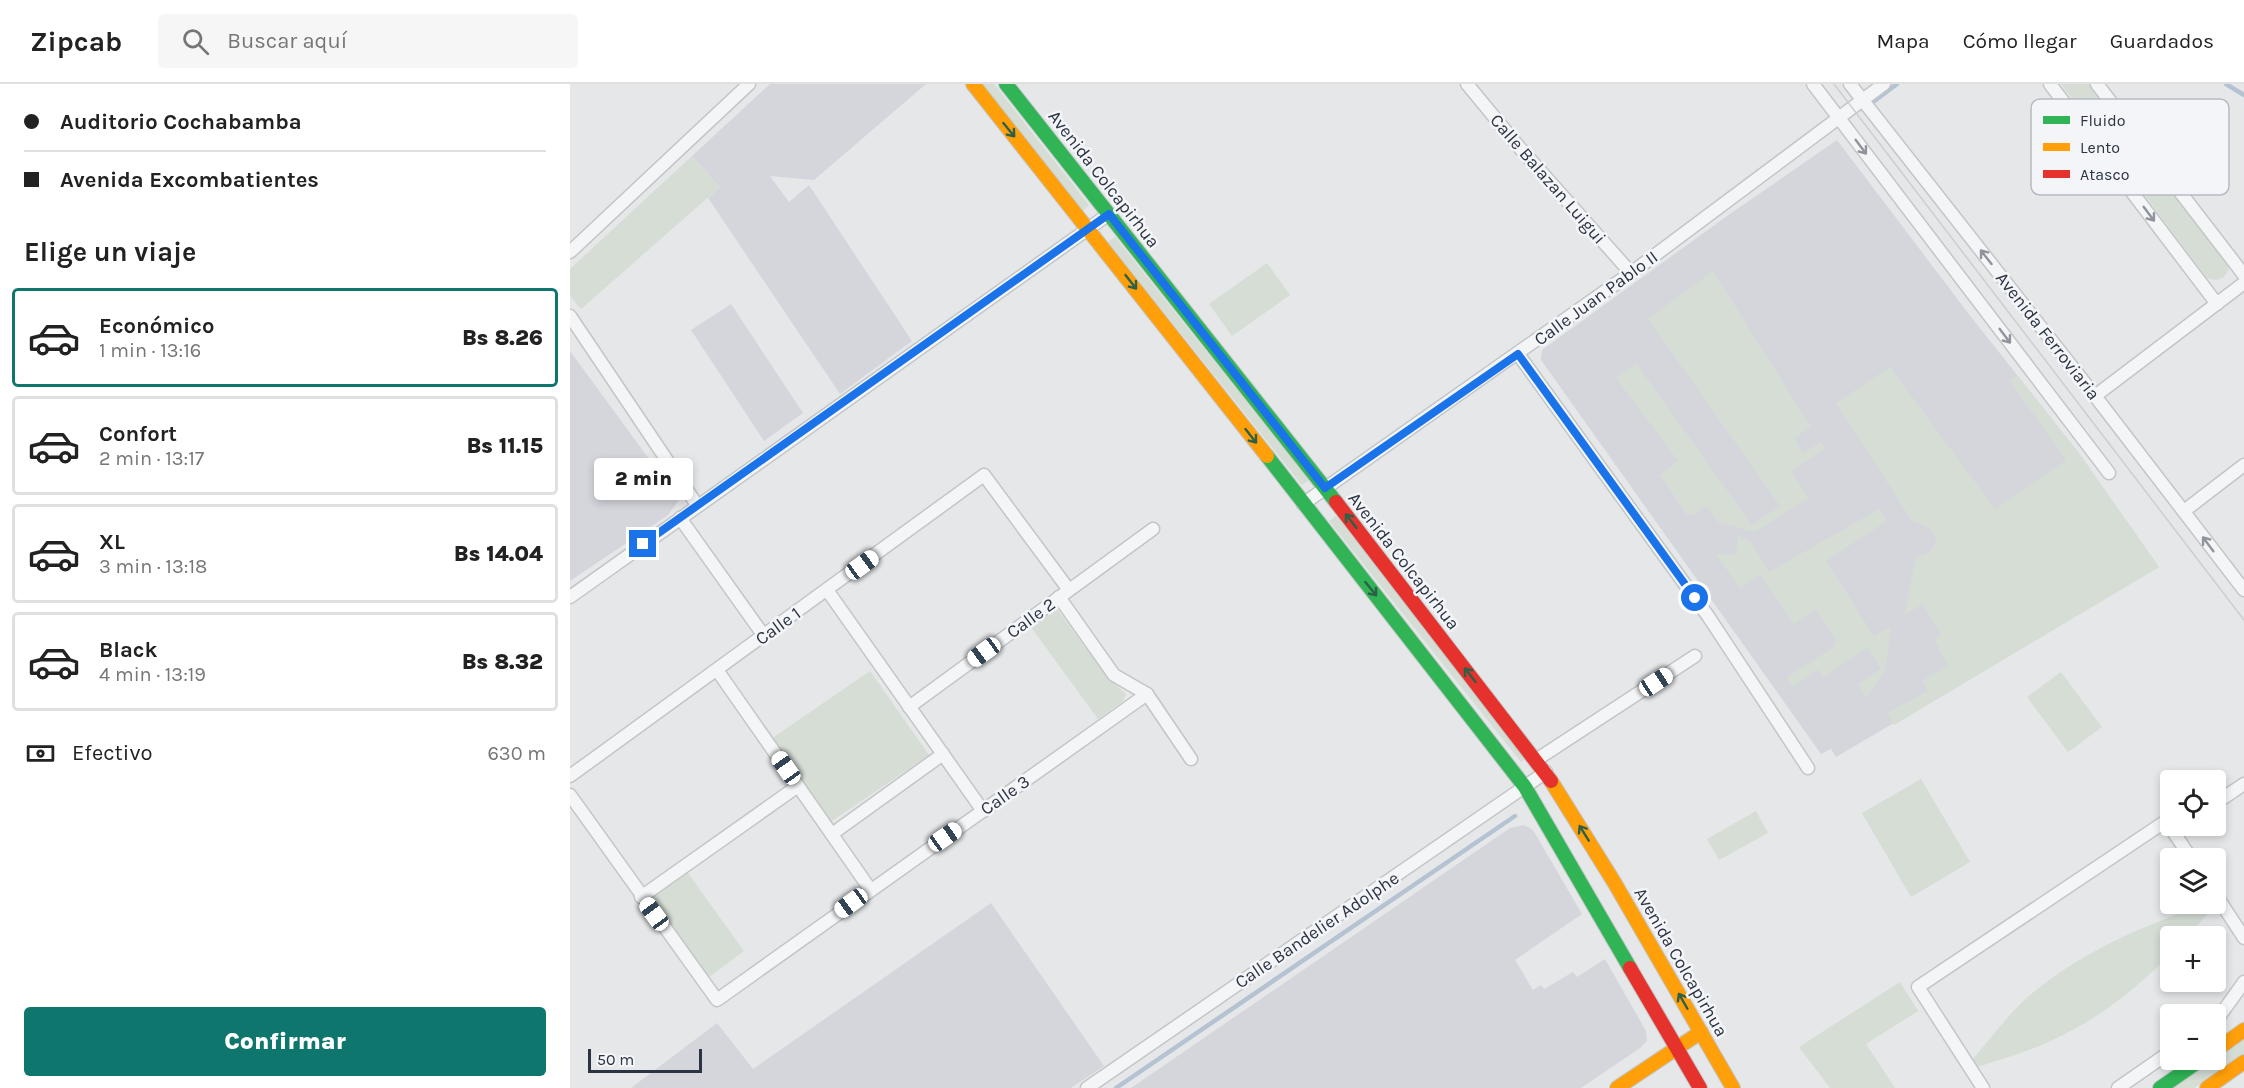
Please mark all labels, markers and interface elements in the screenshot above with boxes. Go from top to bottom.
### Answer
search box [158,14,578,68]
text: Zipcab [30,25,122,58]
icon: search [179,25,212,58]
text: Buscar aquí [227,28,347,54]
text: Mapa [1876,29,1930,53]
text: Cómo llegar [1963,29,2077,53]
text: Guardados [2110,29,2214,53]
legend [2031,99,2229,195]
street label: Avenida Colcapirhua [1043,106,1165,252]
text: Auditorio Cochabamba [60,109,302,135]
street label: Calle Balazan Luigui [1485,109,1611,249]
text: Fluido [2080,111,2126,130]
one-way arrow [1003,121,1016,137]
text: Lento [2080,138,2120,157]
one-way arrow [1855,139,1867,155]
text: Atasco [2080,165,2129,184]
text: Avenida Excombatientes [60,167,319,193]
one-way arrow [2142,206,2155,222]
text: Elige un viaje [24,236,196,268]
street label: Calle Juan Pablo II [1530,246,1662,350]
one-way arrow [1979,249,1992,265]
street label: Avenida Ferroviaria [1991,268,2105,404]
one-way arrow [1124,274,1137,290]
icon: car [27,311,81,365]
text: Económico [99,313,214,339]
text: Bs 8.26 [462,325,543,351]
one-way arrow [1998,327,2011,343]
text: 1 min · 13:16 [99,339,201,362]
icon: car [27,419,81,473]
text: Confort [99,421,177,447]
one-way arrow [1244,428,1257,444]
text: Bs 11.15 [466,433,543,459]
text: 2 min · 13:17 [99,447,204,470]
callout: 2 min [593,457,692,499]
text: 2 min [615,467,672,490]
street label: Avenida Colcapirhua [1343,488,1465,634]
one-way arrow [1344,513,1357,529]
icon: car [27,527,81,581]
text: XL [99,529,125,555]
route end [629,530,656,557]
one-way arrow [2202,536,2215,552]
text: Bs 14.04 [454,541,543,567]
car [842,547,882,583]
text: 3 min · 13:18 [99,555,207,578]
one-way arrow [1365,581,1378,597]
route start [1681,584,1708,611]
street label: Calle 2 [1002,593,1060,643]
street label: Calle 1 [751,602,805,650]
car [964,634,1004,670]
icon: car [27,635,81,689]
text: Black [99,637,158,663]
text: Bs 8.32 [462,649,543,675]
text: 4 min · 13:19 [99,663,206,686]
car [1636,665,1676,699]
one-way arrow [1464,667,1477,683]
icon: cash [24,737,57,770]
text: Efectivo [72,740,152,766]
text: 630 m [487,742,546,765]
car [768,748,804,788]
street label: Calle 3 [976,770,1034,820]
map controls [2160,770,2226,1070]
button: locate [2160,770,2226,836]
car [925,819,965,855]
one-way arrow [1577,825,1589,842]
button: layers [2160,848,2226,914]
street label: Calle Bandelier Adolphe [1231,867,1403,993]
street label: Avenida Colcapirhua [1629,884,1733,1040]
car [831,885,871,921]
car [636,894,672,934]
button: + [2160,926,2226,992]
one-way arrow [1677,993,1689,1010]
button: − [2160,1004,2226,1070]
button: Confirmar [24,1007,546,1076]
scale bar [588,1046,702,1074]
text: 50 m [597,1050,634,1069]

